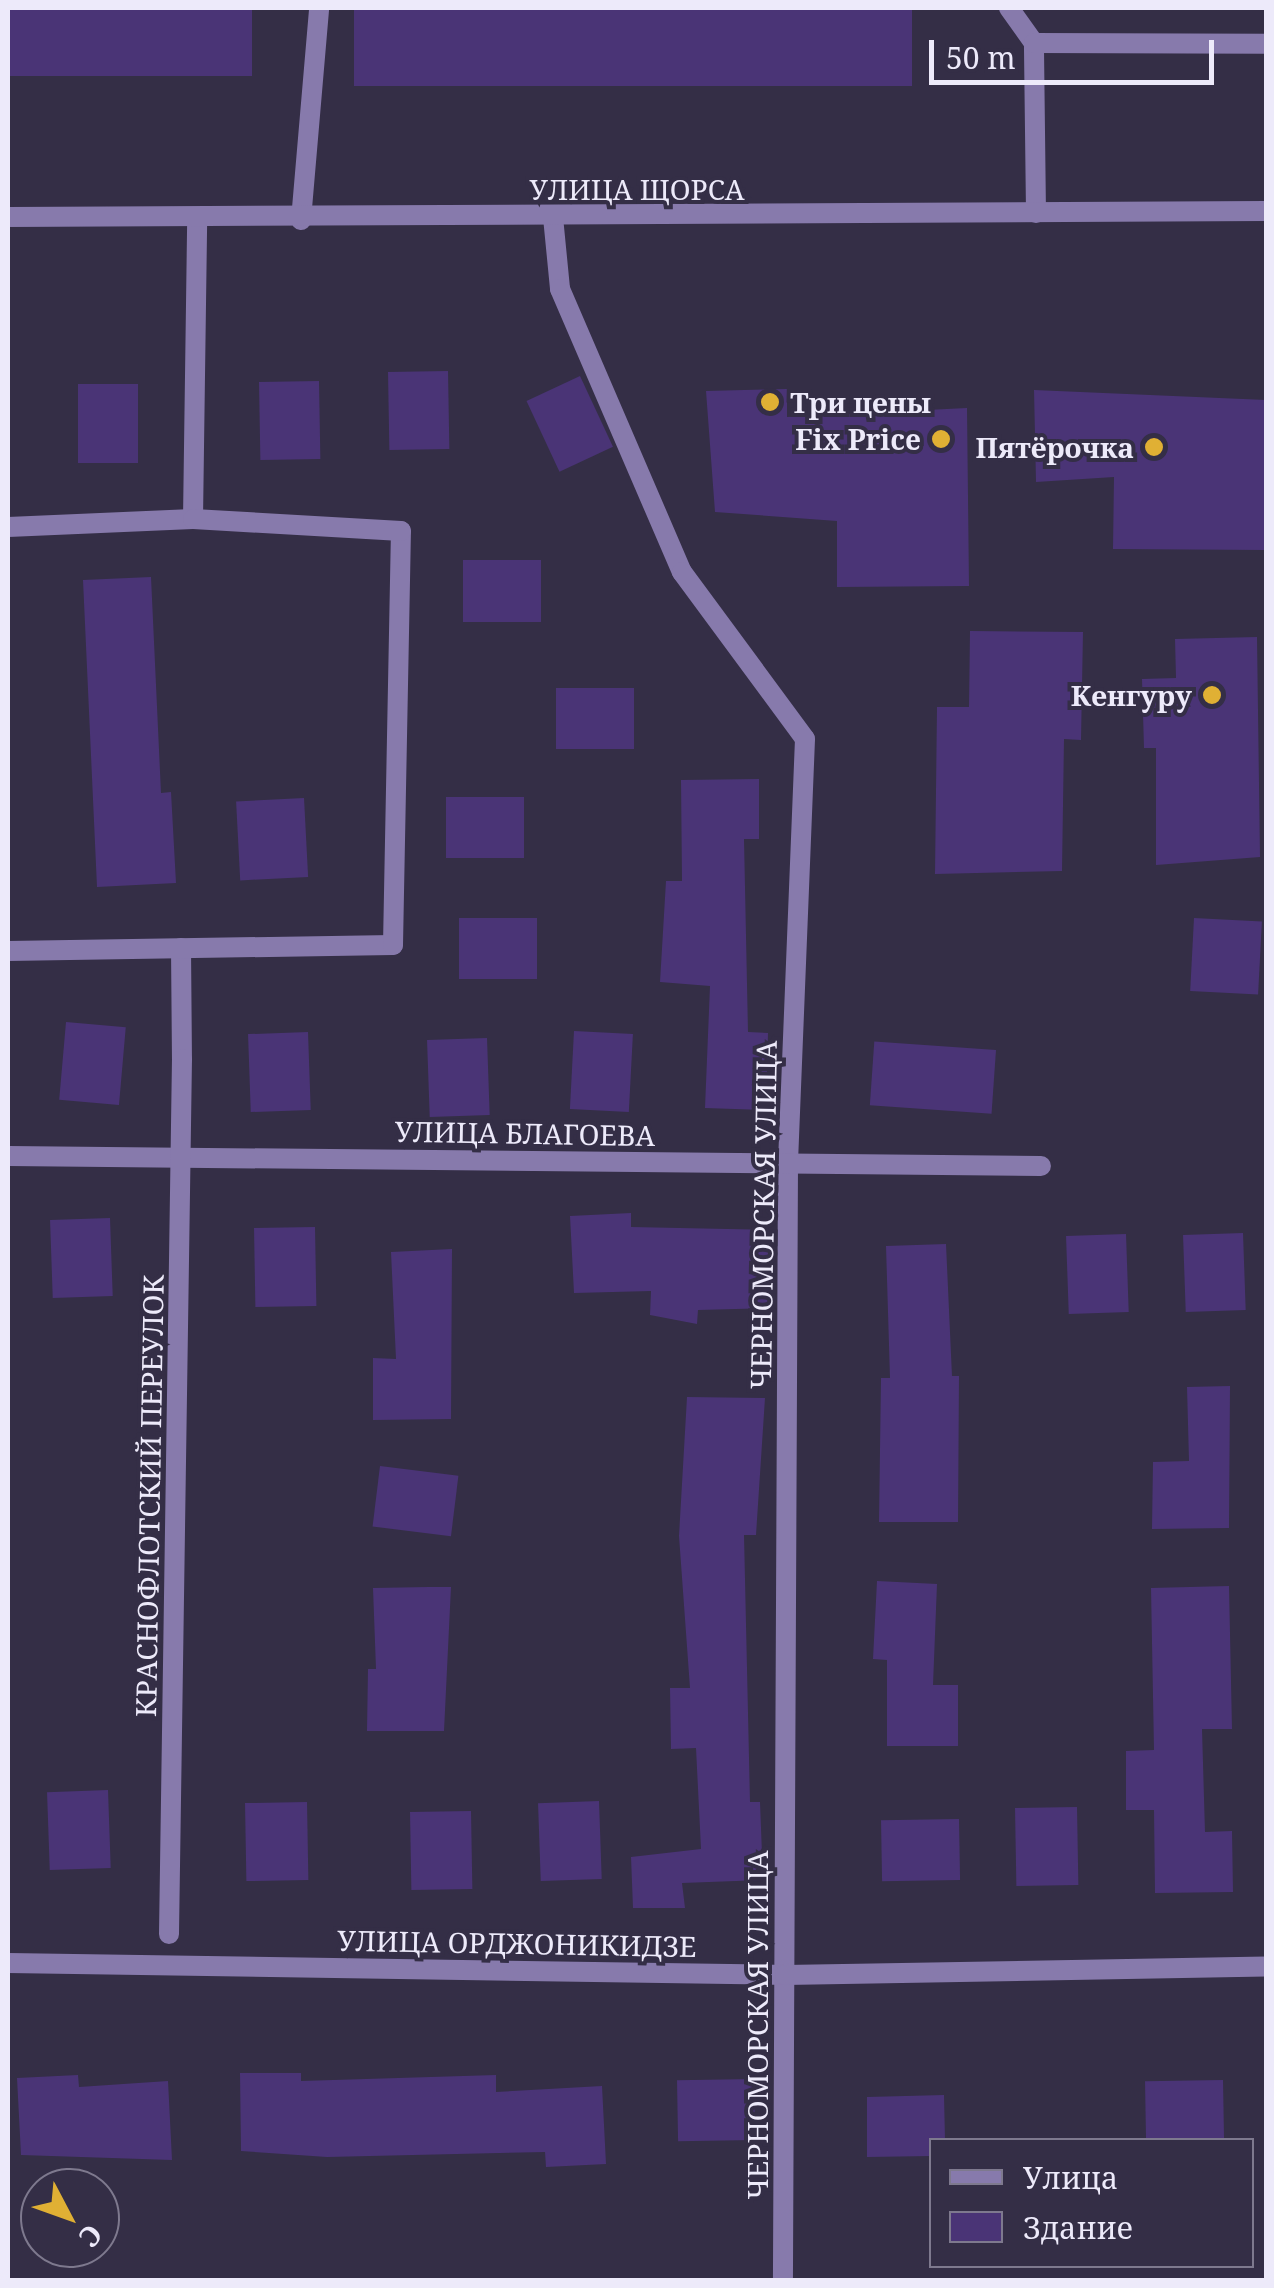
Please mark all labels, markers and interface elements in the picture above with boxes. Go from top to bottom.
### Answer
scale bar [934,20,1219,82]
text: 50 m [946,37,1016,78]
street label: УЛИЦА ЩОРСА [529,172,745,206]
place label: Три цены [790,385,931,419]
marker: Три цены [759,391,781,413]
place label: Fix Price [795,422,921,456]
marker: Fix Price [930,428,952,450]
place label: Пятёрочка [976,430,1134,464]
marker: Пятёрочка [1143,436,1165,458]
place label: Кенгуру [1071,678,1192,712]
marker: Кенгуру [1201,684,1223,706]
street label: ЧЕРНОМОРСКАЯ УЛИЦА [743,1040,783,1390]
street label: УЛИЦА БЛАГОЕВА [395,1114,655,1152]
street label: КРАСНОФЛОТСКИЙ ПЕРЕУЛОК [128,1275,170,1717]
street label: ЧЕРНОМОРСКАЯ УЛИЦА [740,1851,774,2199]
street label: УЛИЦА ОРДЖОНИКИДЗЕ [337,1923,697,1963]
legend [929,2138,1254,2268]
text: Улица [1023,2157,1118,2198]
north arrow [20,2168,120,2268]
text: Здание [1023,2207,1133,2248]
text: С [71,2217,112,2256]

